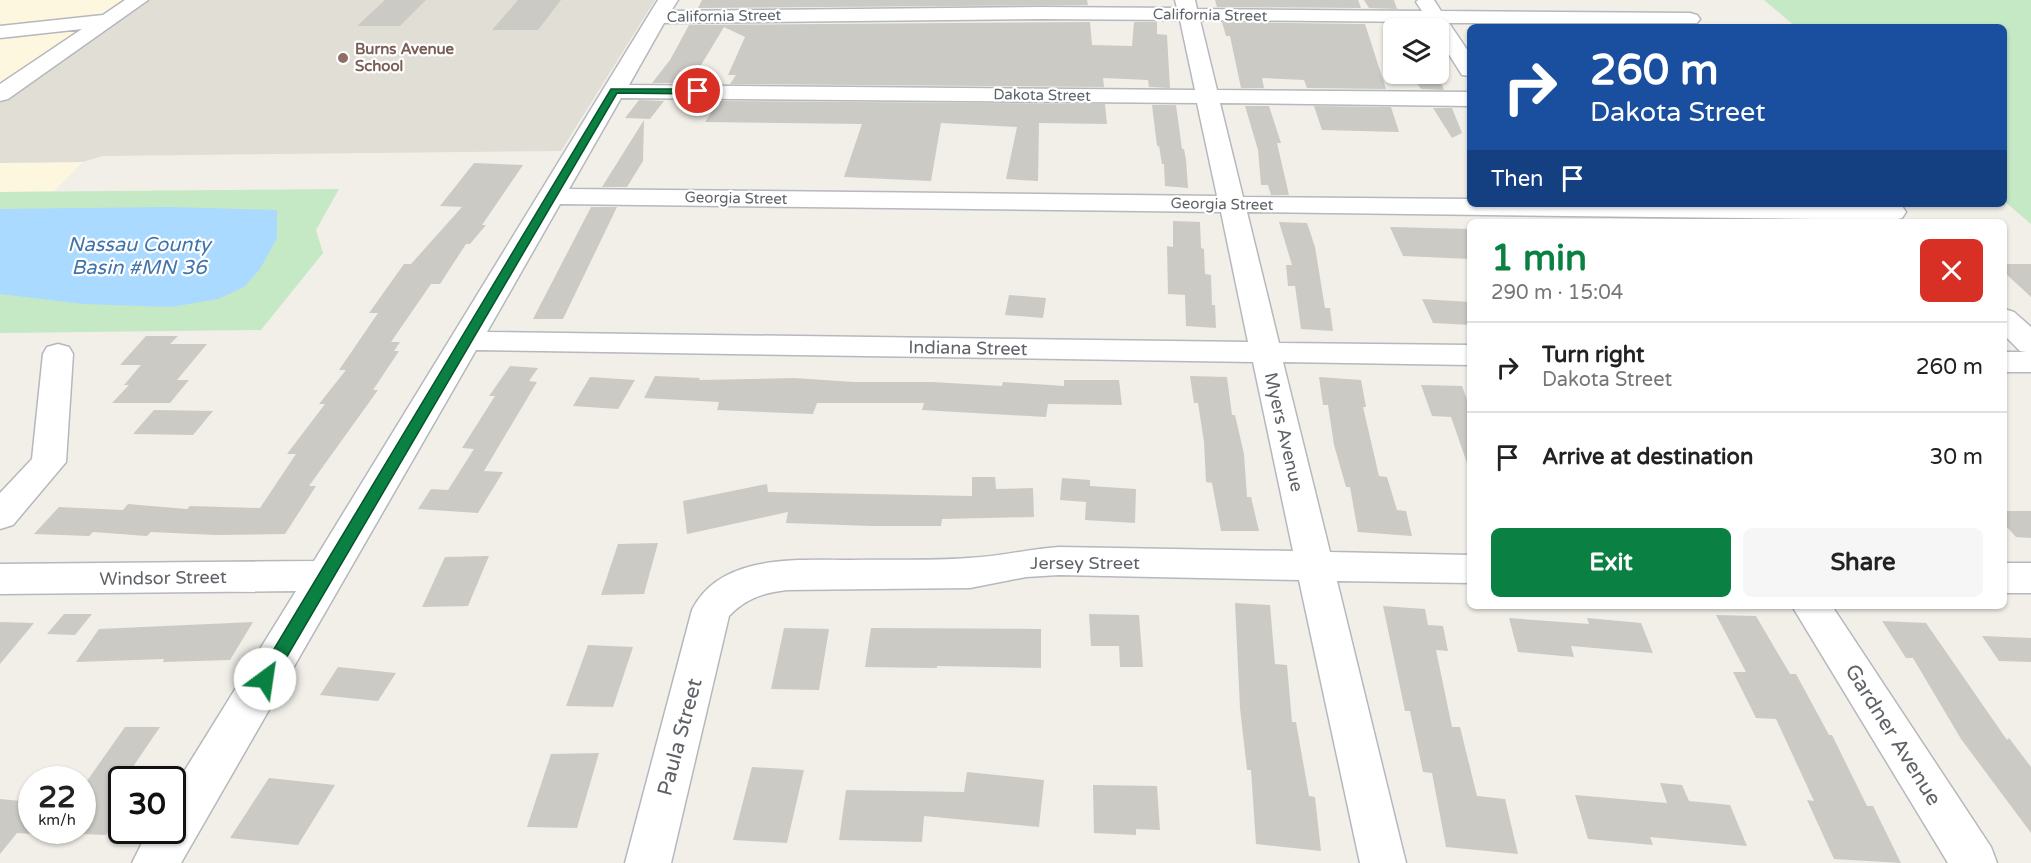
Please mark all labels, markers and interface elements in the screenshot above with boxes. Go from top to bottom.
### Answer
street label: California Street [1153,5,1268,25]
street label: California Street [667,6,782,26]
map controls [1383,18,1449,84]
button: layers [1383,18,1449,84]
place label: Burns Avenue School [355,40,455,75]
text: 260 m [1590,45,1719,96]
icon: right [1491,48,1569,126]
marker: Burns Avenue School [336,51,350,65]
pin [672,65,723,116]
icon: arrive [681,74,714,107]
street label: Dakota Street [993,85,1091,105]
text: Dakota Street [1590,96,1766,129]
icon: arrive [1556,162,1589,195]
text: Then [1491,166,1544,192]
street label: Georgia Street [684,188,788,208]
street label: Georgia Street [1170,194,1274,214]
water label: Nassau County Basin #MN 36 [67,233,213,280]
text: 1 min [1491,237,1587,280]
button: close [1920,239,1983,302]
text: 290 m · 15:04 [1491,281,1623,305]
street label: Indiana Street [908,336,1028,360]
text: Turn right [1542,342,1644,368]
icon: right [1491,351,1524,384]
text: 260 m [1916,354,1983,380]
text: Dakota Street [1542,368,1672,392]
street label: Myers Avenue [1260,370,1308,494]
icon: arrive [1491,441,1524,474]
text: Arrive at destination [1542,444,1753,470]
text: 30 m [1929,444,1983,470]
button: Exit [1491,528,1731,597]
button: Share [1743,528,1983,597]
street label: Jersey Street [1030,552,1140,574]
street label: Windsor Street [99,566,227,590]
position arrow [233,647,297,711]
street label: Gardner Avenue [1839,660,1947,810]
street label: Paula Street [652,676,708,798]
speed limit sign: 30 [108,766,186,844]
text: 22 [38,779,76,816]
text: km/h [38,811,76,829]

